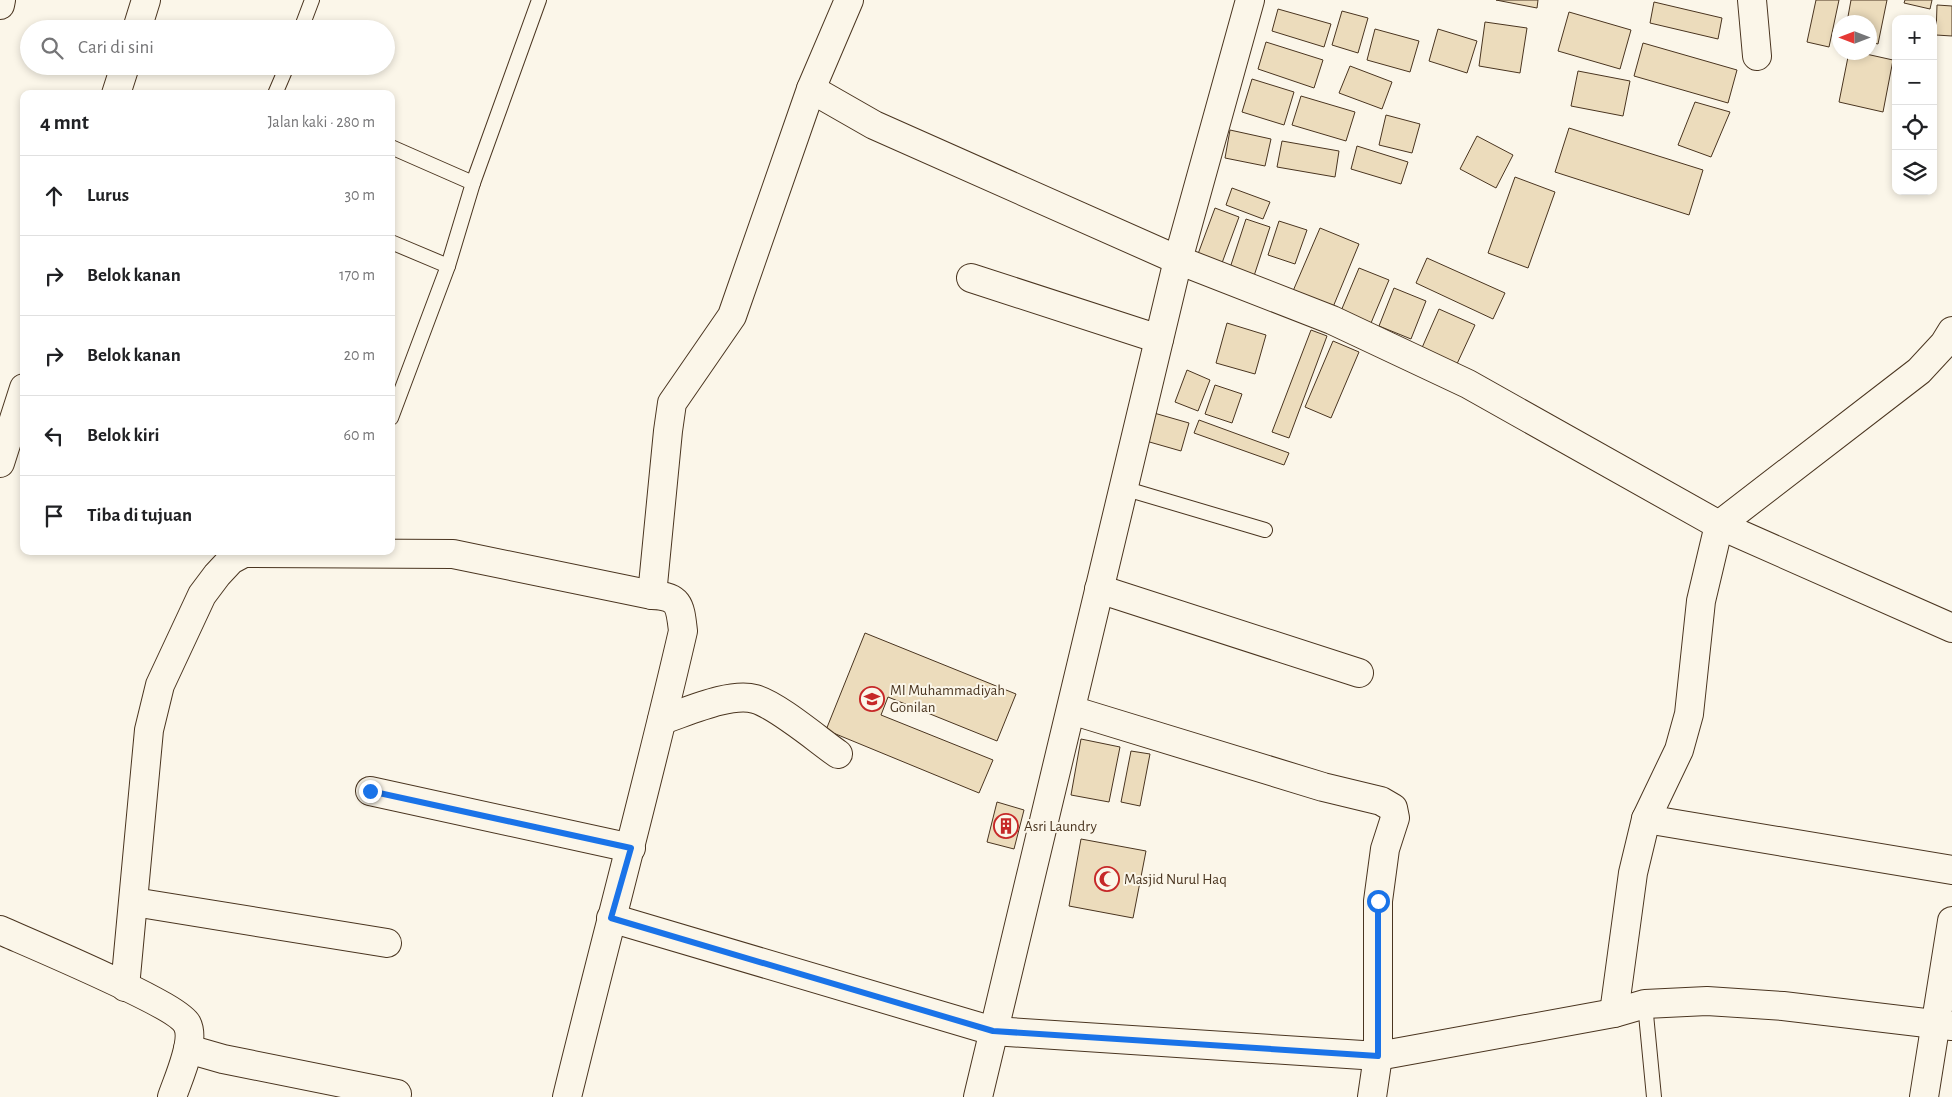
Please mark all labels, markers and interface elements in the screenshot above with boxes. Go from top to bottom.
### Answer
north arrow [1832,15,1877,60]
map controls [1892,15,1937,195]
button: + [1892,15,1937,60]
search box [20,20,395,75]
icon: search [38,34,66,62]
text: Cari di sini [78,38,154,57]
button: − [1892,60,1937,105]
button: locate [1892,105,1937,150]
text: 4 mnt [40,112,89,133]
text: Jalan kaki · 280 m [268,114,375,130]
button: layers [1892,150,1937,195]
icon: ahead [40,182,68,210]
text: Lurus [87,186,129,205]
text: 30 m [345,187,375,203]
icon: right [40,262,68,290]
text: Belok kanan [87,266,181,285]
text: 170 m [339,267,375,283]
icon: right [40,342,68,370]
text: Belok kanan [87,346,181,365]
text: 20 m [344,347,375,363]
icon: left [40,422,68,450]
text: Belok kiri [87,426,159,445]
text: 60 m [344,427,375,443]
icon: arrive [40,502,68,530]
text: Tiba di tujuan [87,506,192,525]
place label: MI Muhammadiyah Gonilan [890,683,1005,715]
school or university icon: MI Muhammadiyah Gonilan [859,686,885,712]
route end [359,780,382,803]
building icon: Asri Laundry [993,813,1019,839]
place label: Asri Laundry [1024,819,1097,834]
mosque icon: Masjid Nurul Haq [1094,866,1120,892]
place label: Masjid Nurul Haq [1124,872,1227,887]
route start [1367,890,1390,913]

